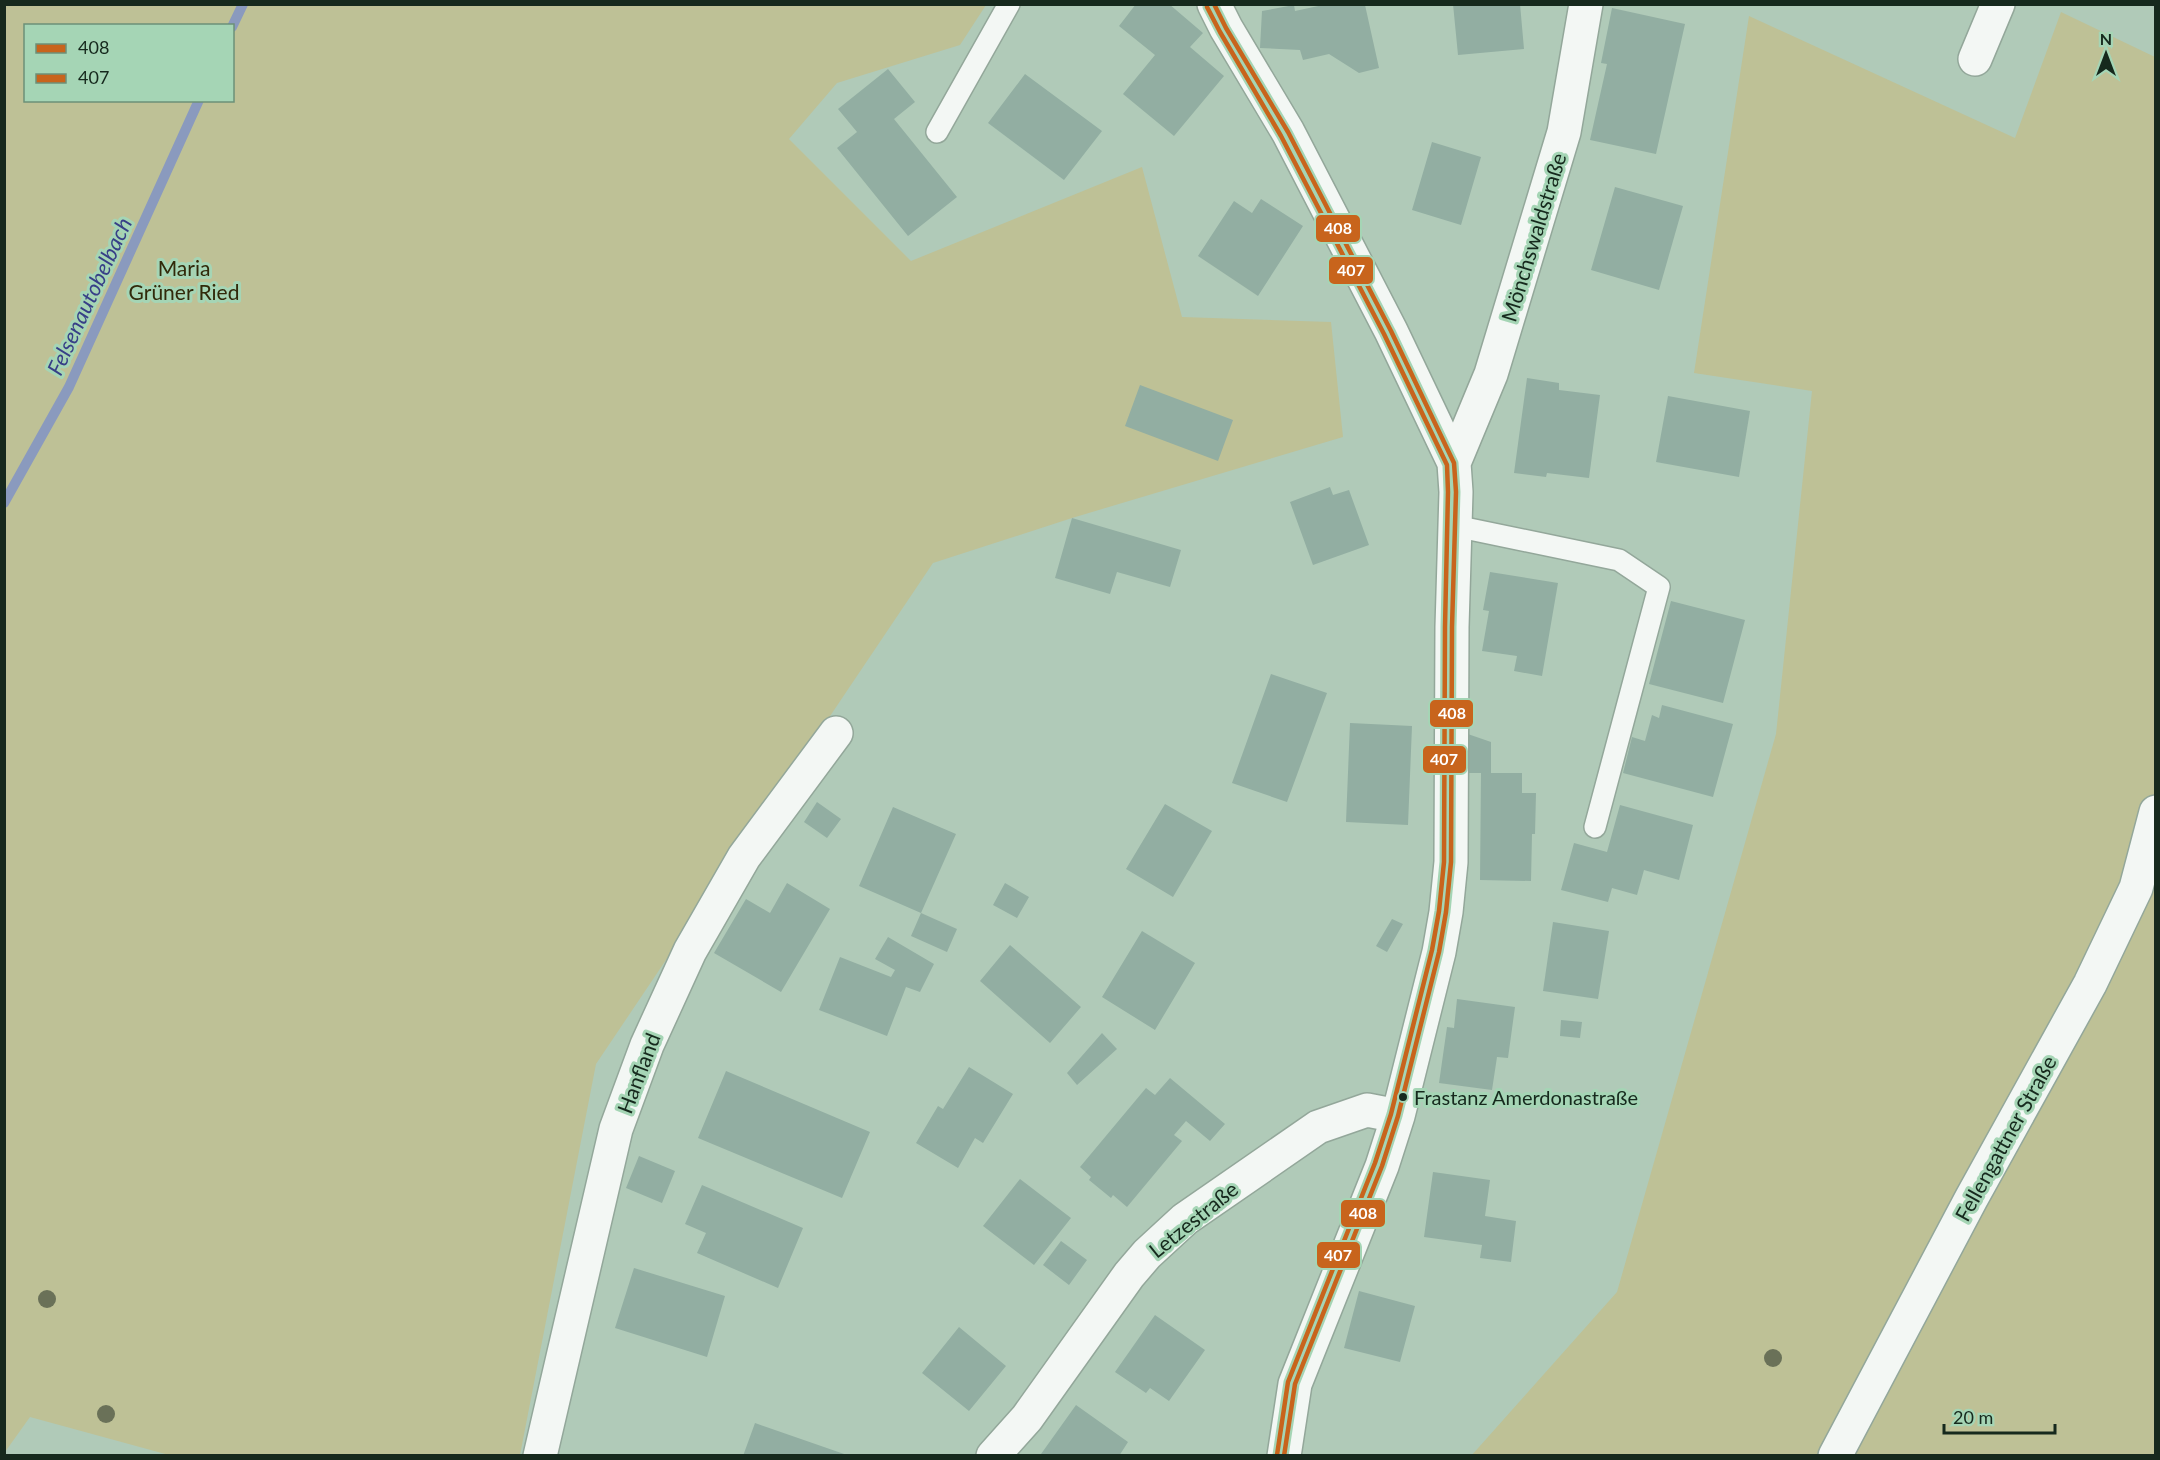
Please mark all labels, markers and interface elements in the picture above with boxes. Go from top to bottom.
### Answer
legend [24,24,234,102]
north arrow [2076,24,2136,84]
text: N [2100,29,2112,48]
text: 408 [78,36,109,58]
text: 407 [78,66,109,88]
street label: Mönchswaldstraße [1495,150,1571,324]
water label: Felsenautobelbach [41,213,137,379]
line badge: 408 [1315,214,1361,243]
text: 408 [1324,218,1352,237]
park label: Maria Grüner Ried [129,255,239,304]
line badge: 407 [1328,256,1374,285]
text: 407 [1337,260,1365,279]
line badge: 408 [1429,699,1474,728]
text: 408 [1438,703,1466,722]
line badge: 407 [1422,745,1467,774]
text: 407 [1430,749,1458,768]
street label: Hanfland [611,1029,665,1117]
street label: Fellengattner Straße [1949,1051,2061,1225]
place label: Frastanz Amerdonastraße [1414,1085,1638,1109]
marker: Frastanz Amerdonastraße [1397,1091,1409,1103]
street label: Letzestraße [1144,1176,1242,1262]
line badge: 408 [1340,1199,1386,1228]
text: 408 [1349,1203,1377,1222]
line badge: 407 [1316,1241,1361,1269]
text: 407 [1324,1245,1352,1264]
scale bar [1944,1397,2055,1435]
text: 20 m [1953,1406,1993,1428]

